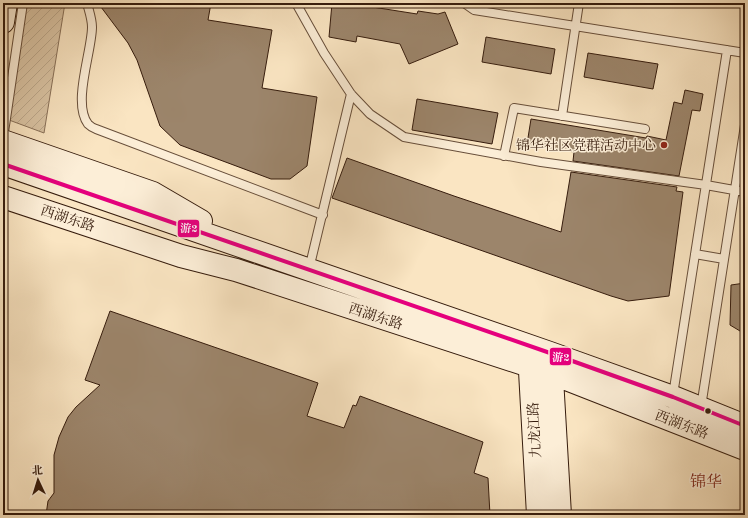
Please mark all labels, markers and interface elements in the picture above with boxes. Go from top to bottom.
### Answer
place label: 锦华社区党群活动中心 [516,138,656,153]
marker: 锦华社区党群活动中心 [659,140,669,150]
street label: 西湖东路 [39,203,97,234]
line badge: 游2 [177,219,200,238]
text: 游2 [180,222,198,235]
street label: 西湖东路 [347,301,405,332]
line badge: 游2 [549,347,572,366]
text: 游2 [552,351,570,364]
street label: 九龙江路 [526,402,543,458]
unlabelled marker [703,406,713,416]
street label: 西湖东路 [653,407,711,442]
north arrow [18,460,58,500]
text: 北 [31,465,43,477]
district label: 锦华 [690,473,722,491]

